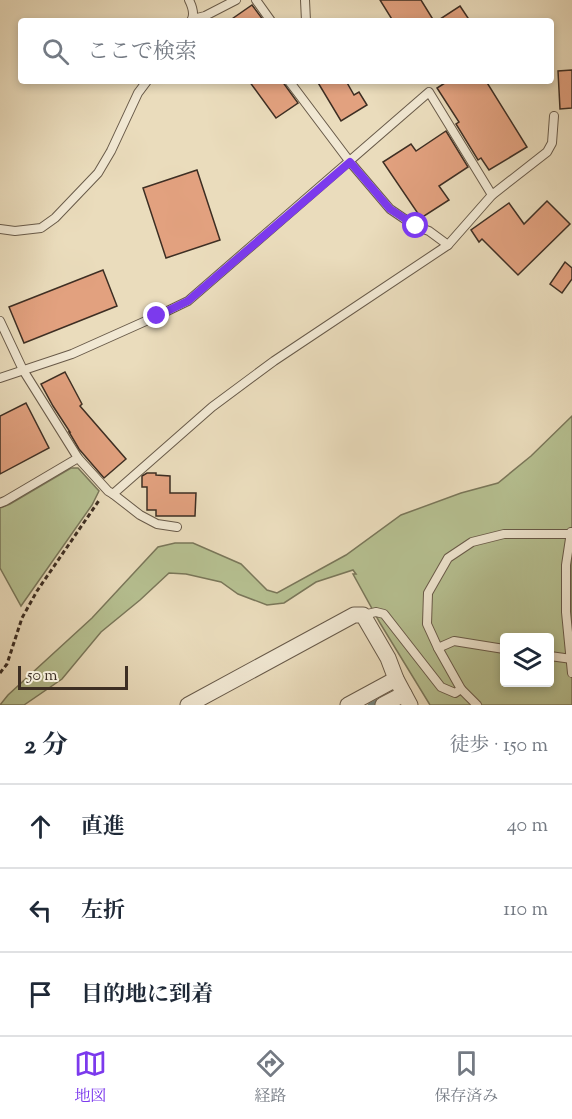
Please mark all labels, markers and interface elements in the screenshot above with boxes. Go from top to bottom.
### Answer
search box [18,18,554,84]
icon: search [39,35,72,68]
text: ここで検索 [87,37,197,69]
route start [402,212,428,238]
route end [143,302,169,328]
map controls [500,633,554,687]
button: layers [500,633,554,687]
scale bar [18,663,128,690]
text: 50 m [27,665,58,688]
text: 2 分 [24,728,68,765]
text: 徒歩 · 150 m [449,732,548,761]
icon: ahead [24,810,57,843]
text: 直進 [81,812,125,844]
text: 40 m [507,812,548,841]
icon: left [24,894,57,927]
text: 左折 [81,896,125,928]
text: 110 m [503,896,548,925]
icon: arrive [24,978,57,1011]
text: 目的地に到着 [81,980,213,1012]
tab: 地図 [74,1047,107,1109]
tab: 経路 [254,1047,287,1109]
tab: 保存済み [434,1047,498,1109]

